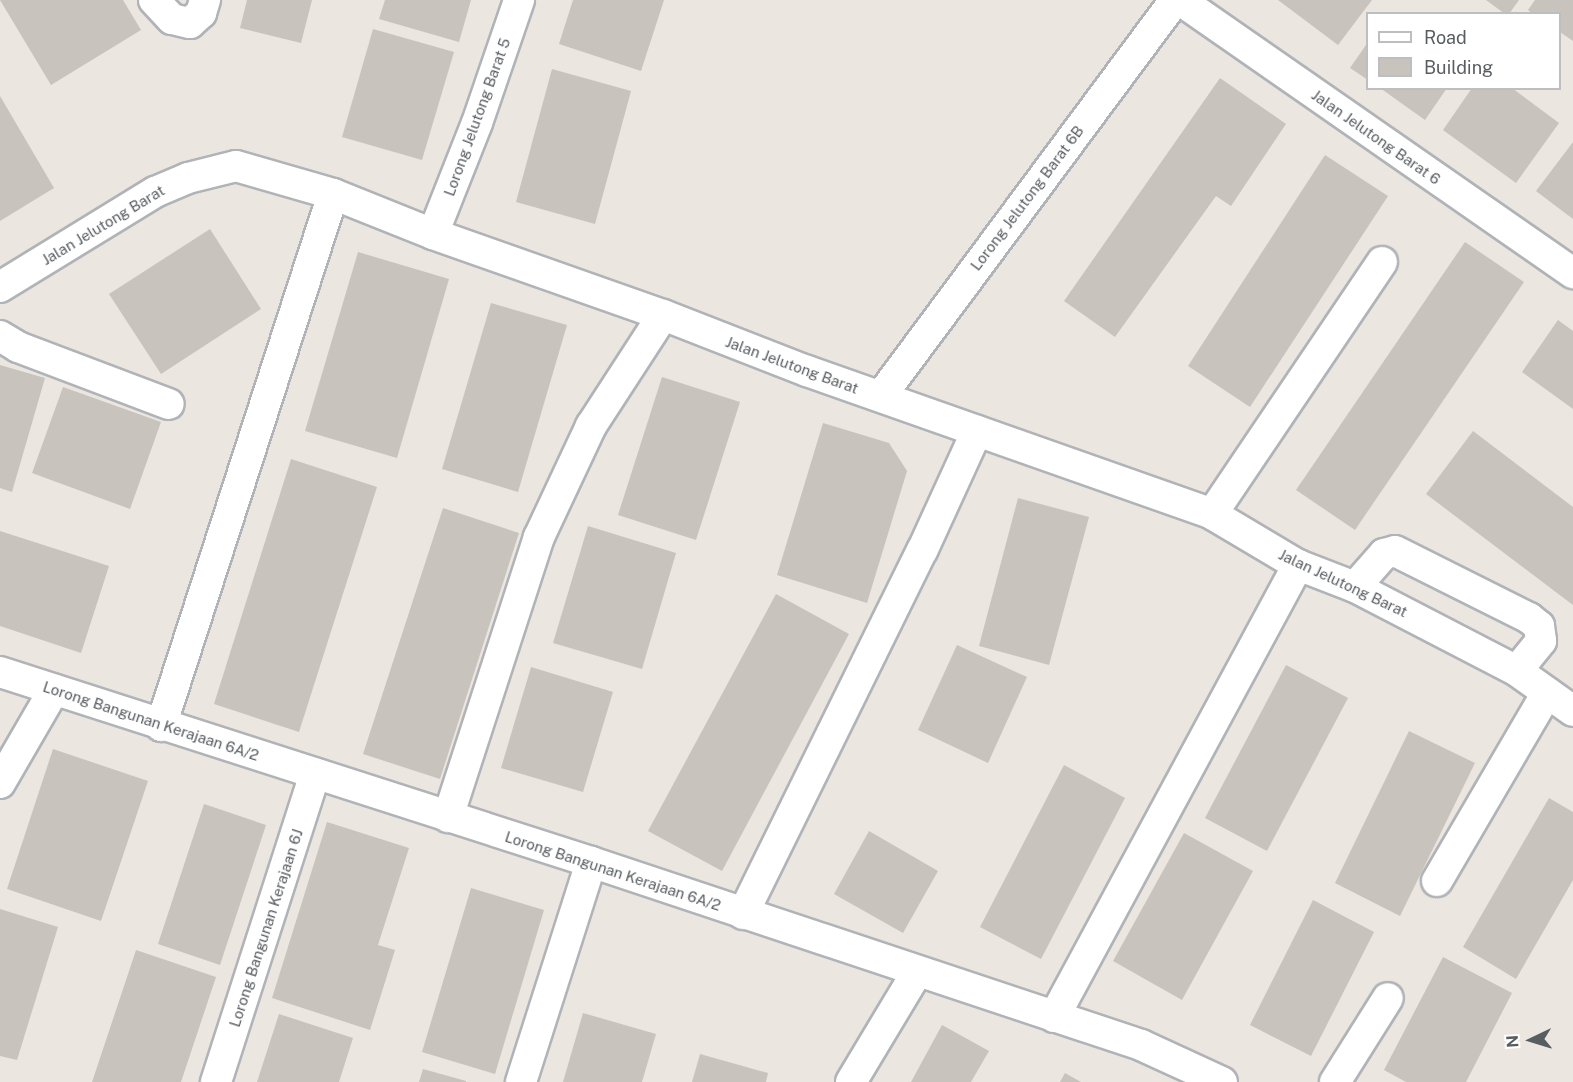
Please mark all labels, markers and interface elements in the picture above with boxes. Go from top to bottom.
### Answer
legend [1366,12,1561,90]
text: Road [1424,27,1467,48]
street label: Lorong Jelutong Barat 5 [440,36,514,198]
text: Building [1424,57,1493,78]
street label: Jalan Jelutong Barat 6 [1308,86,1444,188]
street label: Lorong Jelutong Barat 6B [967,122,1087,274]
street label: Jalan Jelutong Barat [38,181,168,269]
street label: Jalan Jelutong Barat [723,333,861,397]
street label: Jalan Jelutong Barat [1276,545,1410,621]
street label: Lorong Bangunan Kerajaan 6A/2 [41,678,261,764]
street label: Lorong Bangunan Kerajaan 6J [225,827,307,1029]
street label: Lorong Bangunan Kerajaan 6A/2 [503,828,723,914]
north arrow [1501,1010,1561,1070]
text: N [1503,1034,1522,1048]

